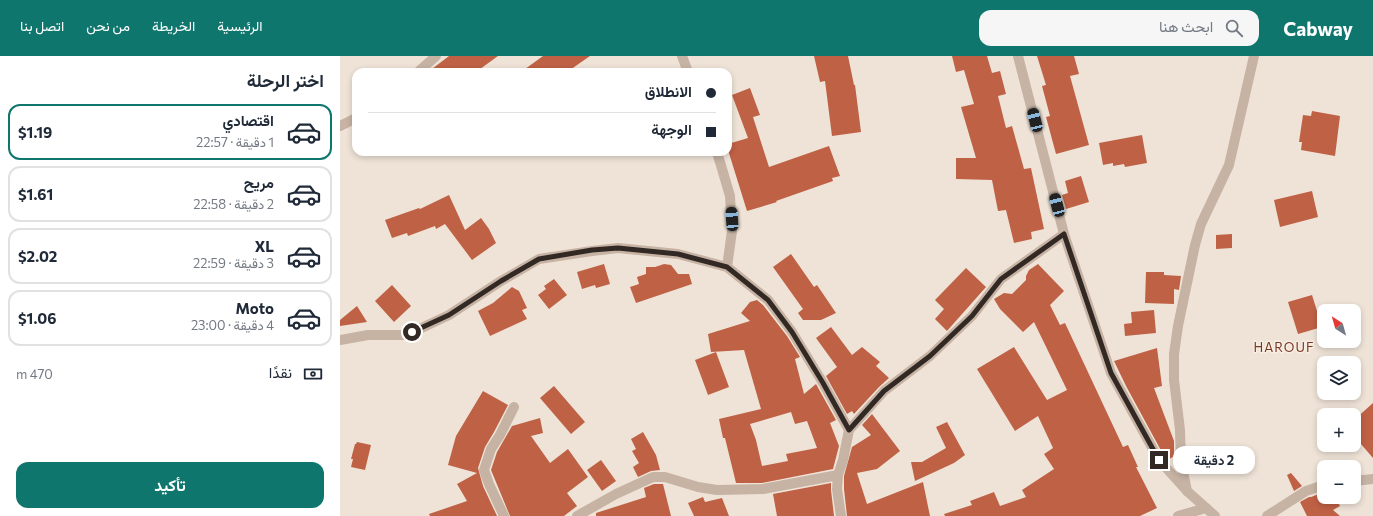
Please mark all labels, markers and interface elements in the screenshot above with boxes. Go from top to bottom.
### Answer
search box [979,10,1259,46]
text: اتصل بنا [20,17,64,34]
text: من نحن [86,17,130,34]
text: الخريطة [152,17,195,34]
text: الرئيسية [217,17,263,34]
text: ابحث هنا [1159,17,1213,35]
icon: search [1223,17,1245,39]
text: Cabway [1283,17,1353,40]
text: اختر الرحلة [247,69,324,91]
text: الانطلاق [645,82,692,100]
car [1026,107,1044,133]
text: اقتصادي [222,111,274,129]
icon: car [286,114,322,150]
text: الوجهة [651,120,692,138]
text: $1.19 [18,123,52,141]
text: 1 دقيقة · 22:57 [196,134,274,150]
text: مريح [244,173,274,191]
icon: car [286,176,322,212]
text: $1.61 [18,185,53,203]
car [1048,192,1066,218]
text: 2 دقيقة · 22:58 [193,196,274,212]
car [725,207,739,231]
text: XL [255,237,274,255]
icon: car [286,238,322,274]
text: $2.02 [18,247,57,265]
text: 3 دقيقة · 22:59 [193,255,274,271]
text: Moto [235,299,274,317]
icon: car [286,300,322,336]
north arrow [1317,304,1361,348]
map controls [1317,304,1361,504]
text: $1.06 [18,309,56,327]
text: 4 دقيقة · 23:00 [191,317,274,333]
route start [403,323,421,341]
district label: HAROUF [1254,339,1314,355]
button: layers [1317,356,1361,400]
text: نقدًا [269,363,292,381]
icon: cash [302,363,324,385]
text: 470 m [16,366,53,382]
button: + [1317,408,1361,452]
callout: 2 دقيقة [1173,446,1255,474]
route end [1150,451,1168,469]
text: 2 دقيقة [1194,452,1234,468]
button: − [1317,460,1361,504]
button: تأكيد [16,462,324,508]

